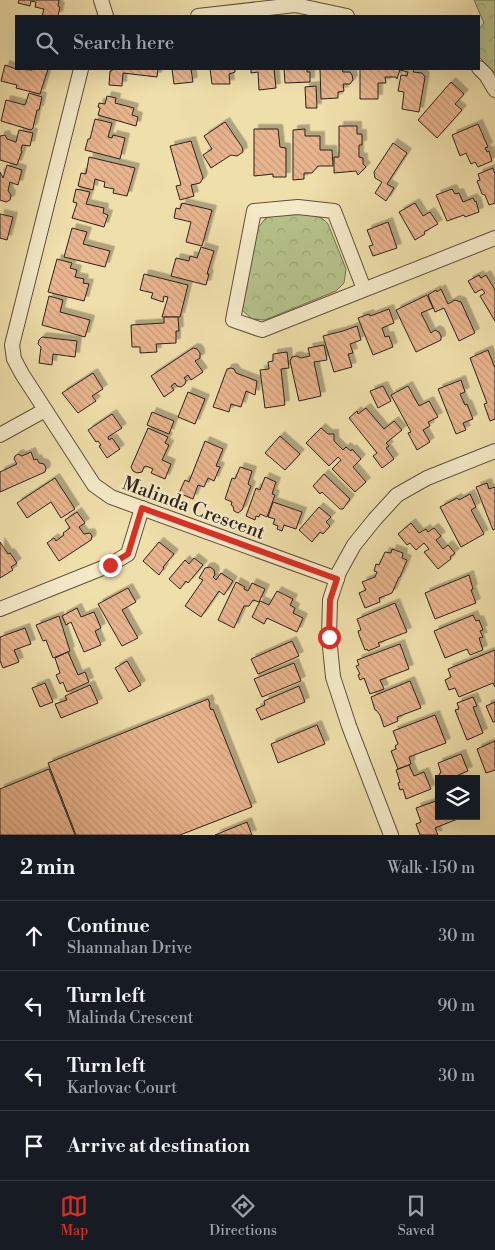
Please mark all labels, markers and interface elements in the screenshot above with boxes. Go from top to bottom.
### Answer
search box [15,15,480,70]
icon: search [33,29,61,57]
text: Search here [73,31,174,55]
street label: Malinda Crescent [119,471,269,545]
route end [99,554,122,577]
route start [318,626,341,649]
map controls [435,775,480,820]
button: layers [435,775,480,820]
text: 2 min [20,855,75,881]
text: Walk · 150 m [387,858,475,878]
text: Continue [67,914,150,938]
icon: ahead [20,922,48,950]
text: 30 m [438,926,475,946]
text: Shannahan Drive [67,938,192,958]
text: Turn left [67,984,146,1008]
icon: left [20,992,48,1020]
text: 90 m [437,996,475,1016]
text: Malinda Crescent [67,1008,194,1028]
text: Turn left [67,1054,146,1078]
icon: left [20,1062,48,1090]
text: 30 m [438,1066,475,1086]
text: Karlovac Court [67,1078,177,1098]
icon: arrive [20,1132,48,1160]
text: Arrive at destination [67,1134,250,1158]
tab: Map [60,1192,88,1240]
tab: Directions [209,1192,277,1240]
tab: Saved [398,1192,435,1240]

